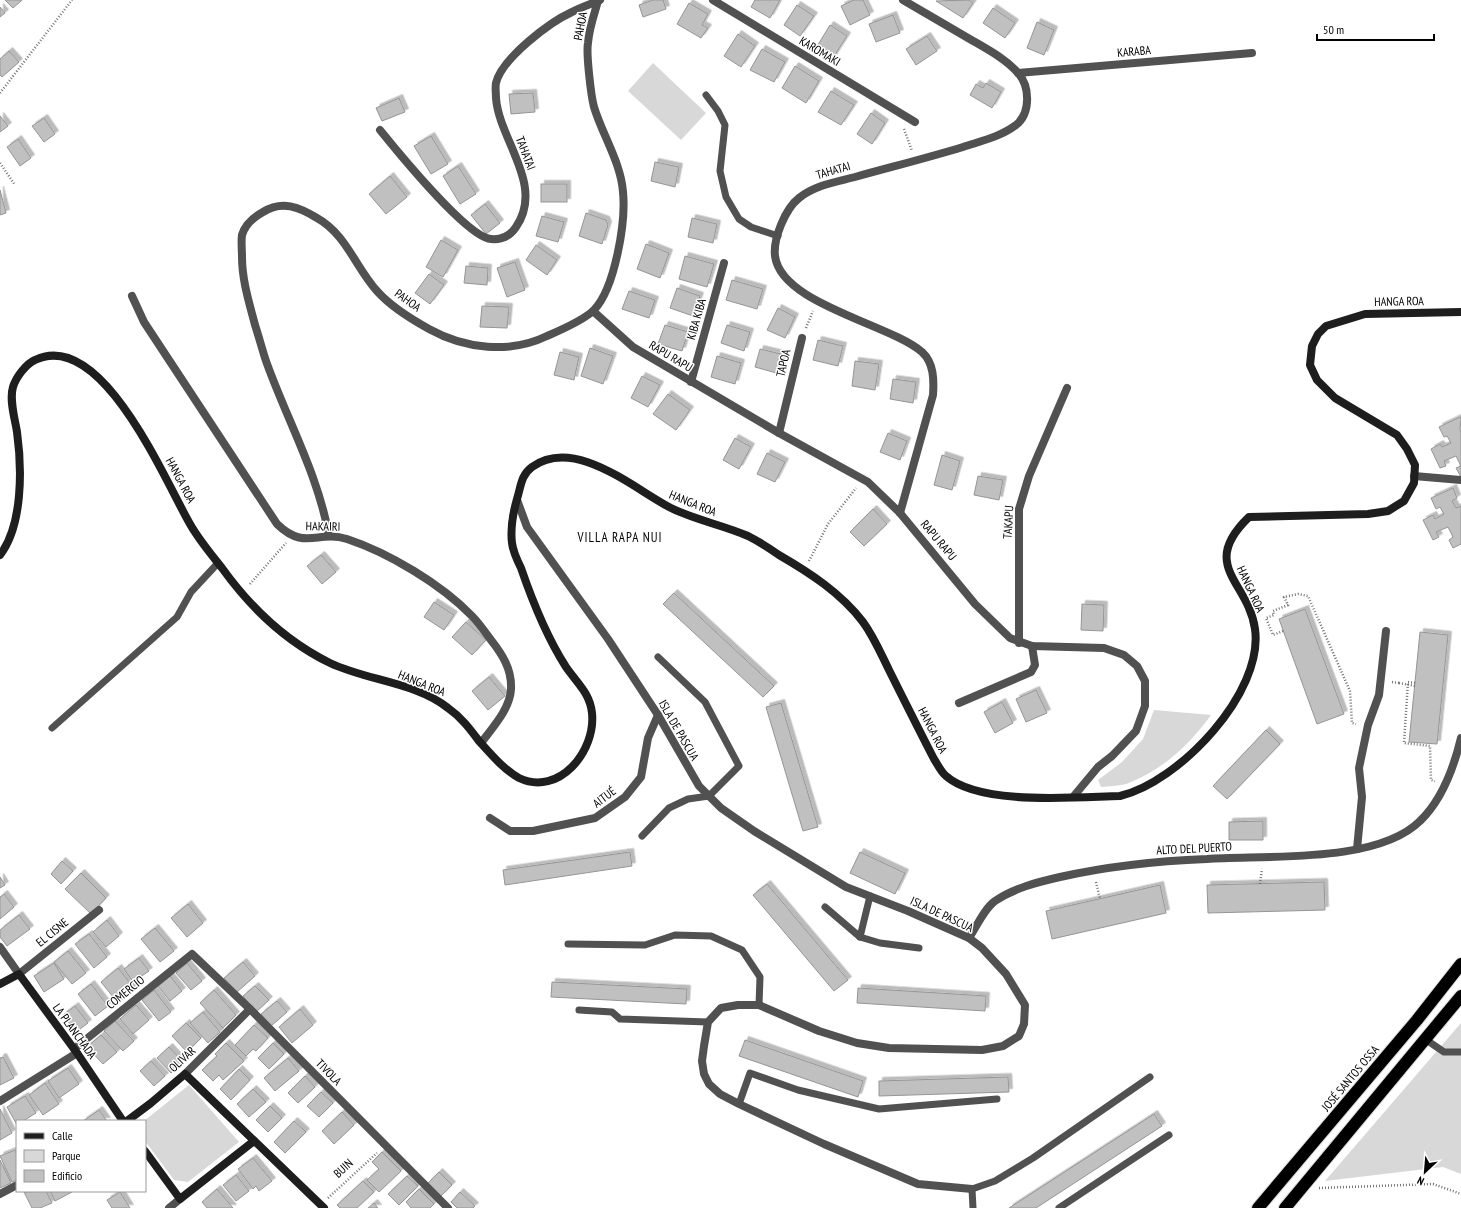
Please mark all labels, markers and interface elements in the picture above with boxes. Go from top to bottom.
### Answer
street label: PAHOA [570,10,590,42]
scale bar [1317,16,1434,42]
text: 50 m [1323,22,1344,37]
street label: KAROMAKI [797,33,843,69]
street label: KARABA [1117,42,1152,60]
street label: TAHATAI [513,134,539,172]
street label: TAHATAI [814,158,852,182]
street label: PAHOA [392,285,424,315]
street label: HANGA ROA [1374,293,1424,309]
street label: KIBA KIBA [683,296,709,341]
street label: RAPU RAPU [646,337,696,375]
street label: TAPOA [773,348,793,378]
street label: HANGA ROA [163,455,199,506]
street label: HANGA ROA [667,487,719,519]
street label: TAKAPU [1000,505,1016,539]
street label: RAPU RAPU [918,517,960,563]
street label: HAKAIRI [305,518,341,534]
district label: VILLA RAPA NUI [577,529,662,546]
street label: HANGA ROA [1234,563,1268,615]
street label: HANGA ROA [396,667,448,699]
street label: ISLA DE PASCUA [656,697,703,763]
street label: HANGA ROA [915,704,951,756]
street label: AITUÉ [589,783,619,811]
street label: ALTO DEL PUERTO [1156,839,1233,857]
street label: ISLA DE PASCUA [908,893,976,935]
street label: EL CISNE [33,914,71,950]
street label: COMERCIO [103,972,147,1012]
street label: LA PLANCHADA [50,1000,100,1062]
street label: JOSÉ SANTOS OSSA [1317,1042,1382,1115]
street label: OLIVAR [166,1043,199,1075]
street label: TIVOLA [313,1056,345,1089]
legend [16,1120,146,1192]
text: Calle [52,1128,73,1143]
text: Parque [52,1148,81,1163]
north arrow [1405,1152,1445,1192]
street label: BUIN [330,1155,356,1181]
text: Edificio [52,1168,82,1183]
text: N [1415,1173,1426,1189]

